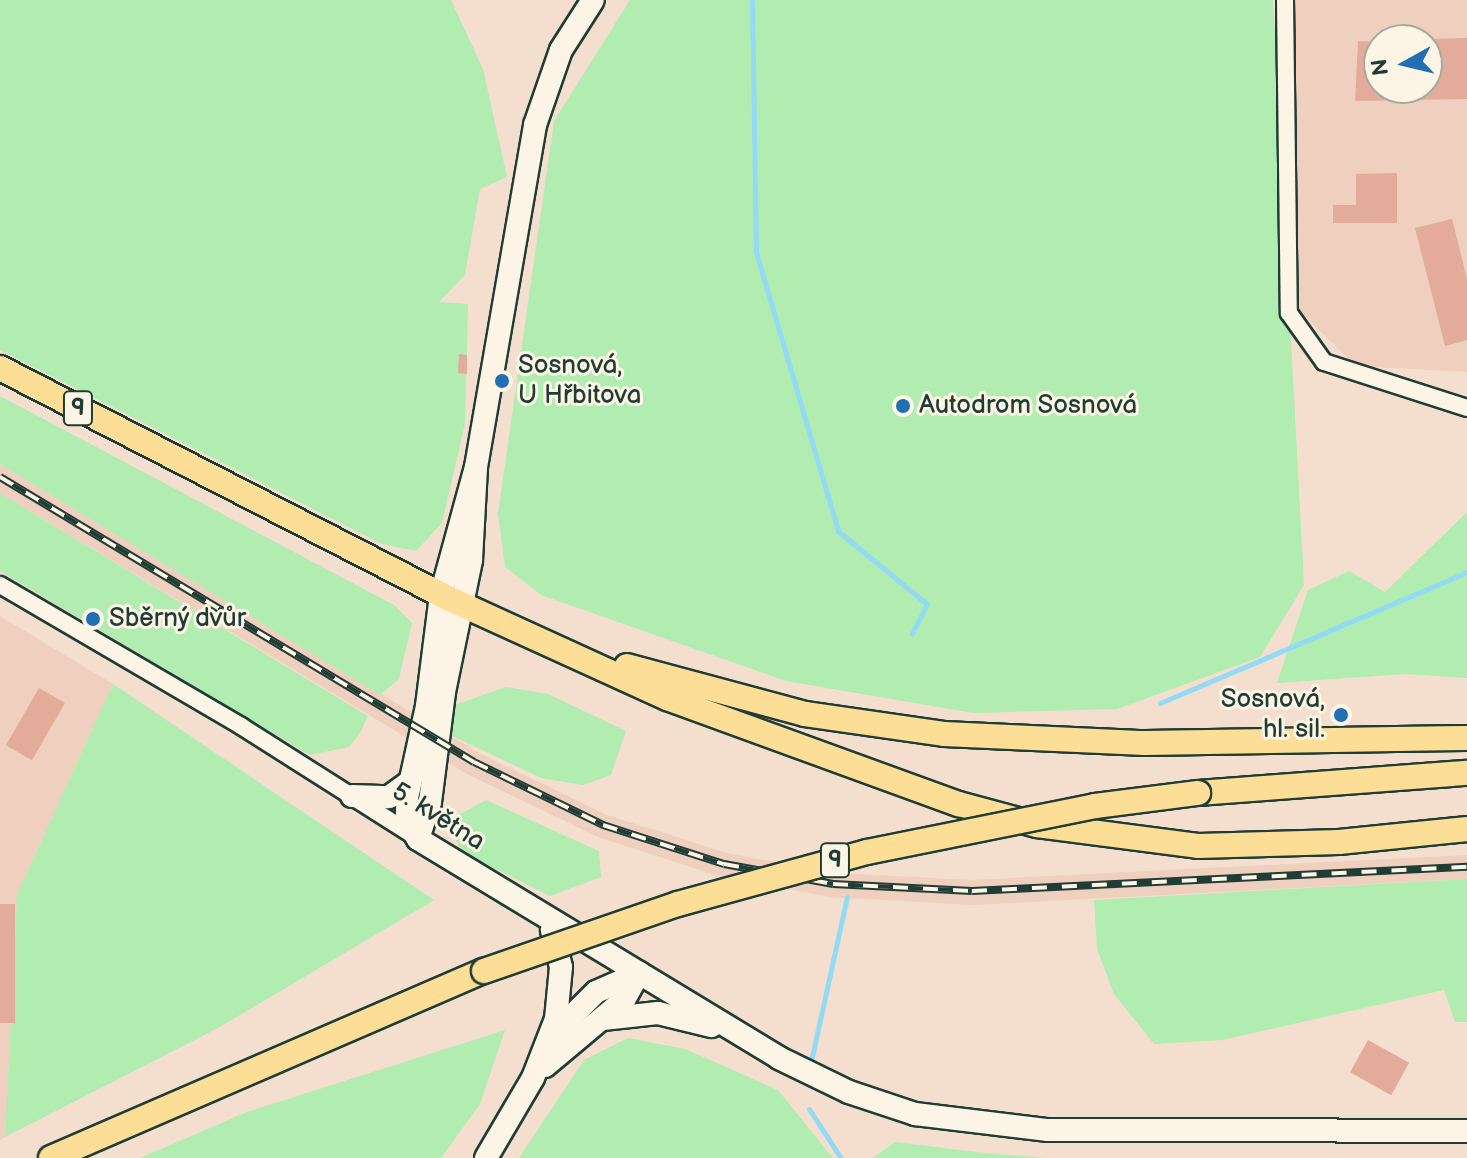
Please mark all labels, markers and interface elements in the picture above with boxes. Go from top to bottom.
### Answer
north arrow [1363,24,1443,104]
text: N [1366,57,1395,77]
place label: Sosnová, U Hřbitova [518,350,641,412]
marker: Sosnová, U Hřbitova [493,372,511,390]
road number: 9 [62,388,94,428]
place label: Autodrom Sosnová [919,390,1138,422]
marker: Autodrom Sosnová [894,397,912,415]
place label: Sběrný dvůr [109,603,248,635]
marker: Sběrný dvůr [84,610,102,628]
place label: Sosnová, hl. sil. [1221,684,1325,746]
marker: Sosnová, hl. sil. [1332,706,1350,724]
street label: 5. května [386,776,490,858]
road number: 9 [819,840,851,880]

